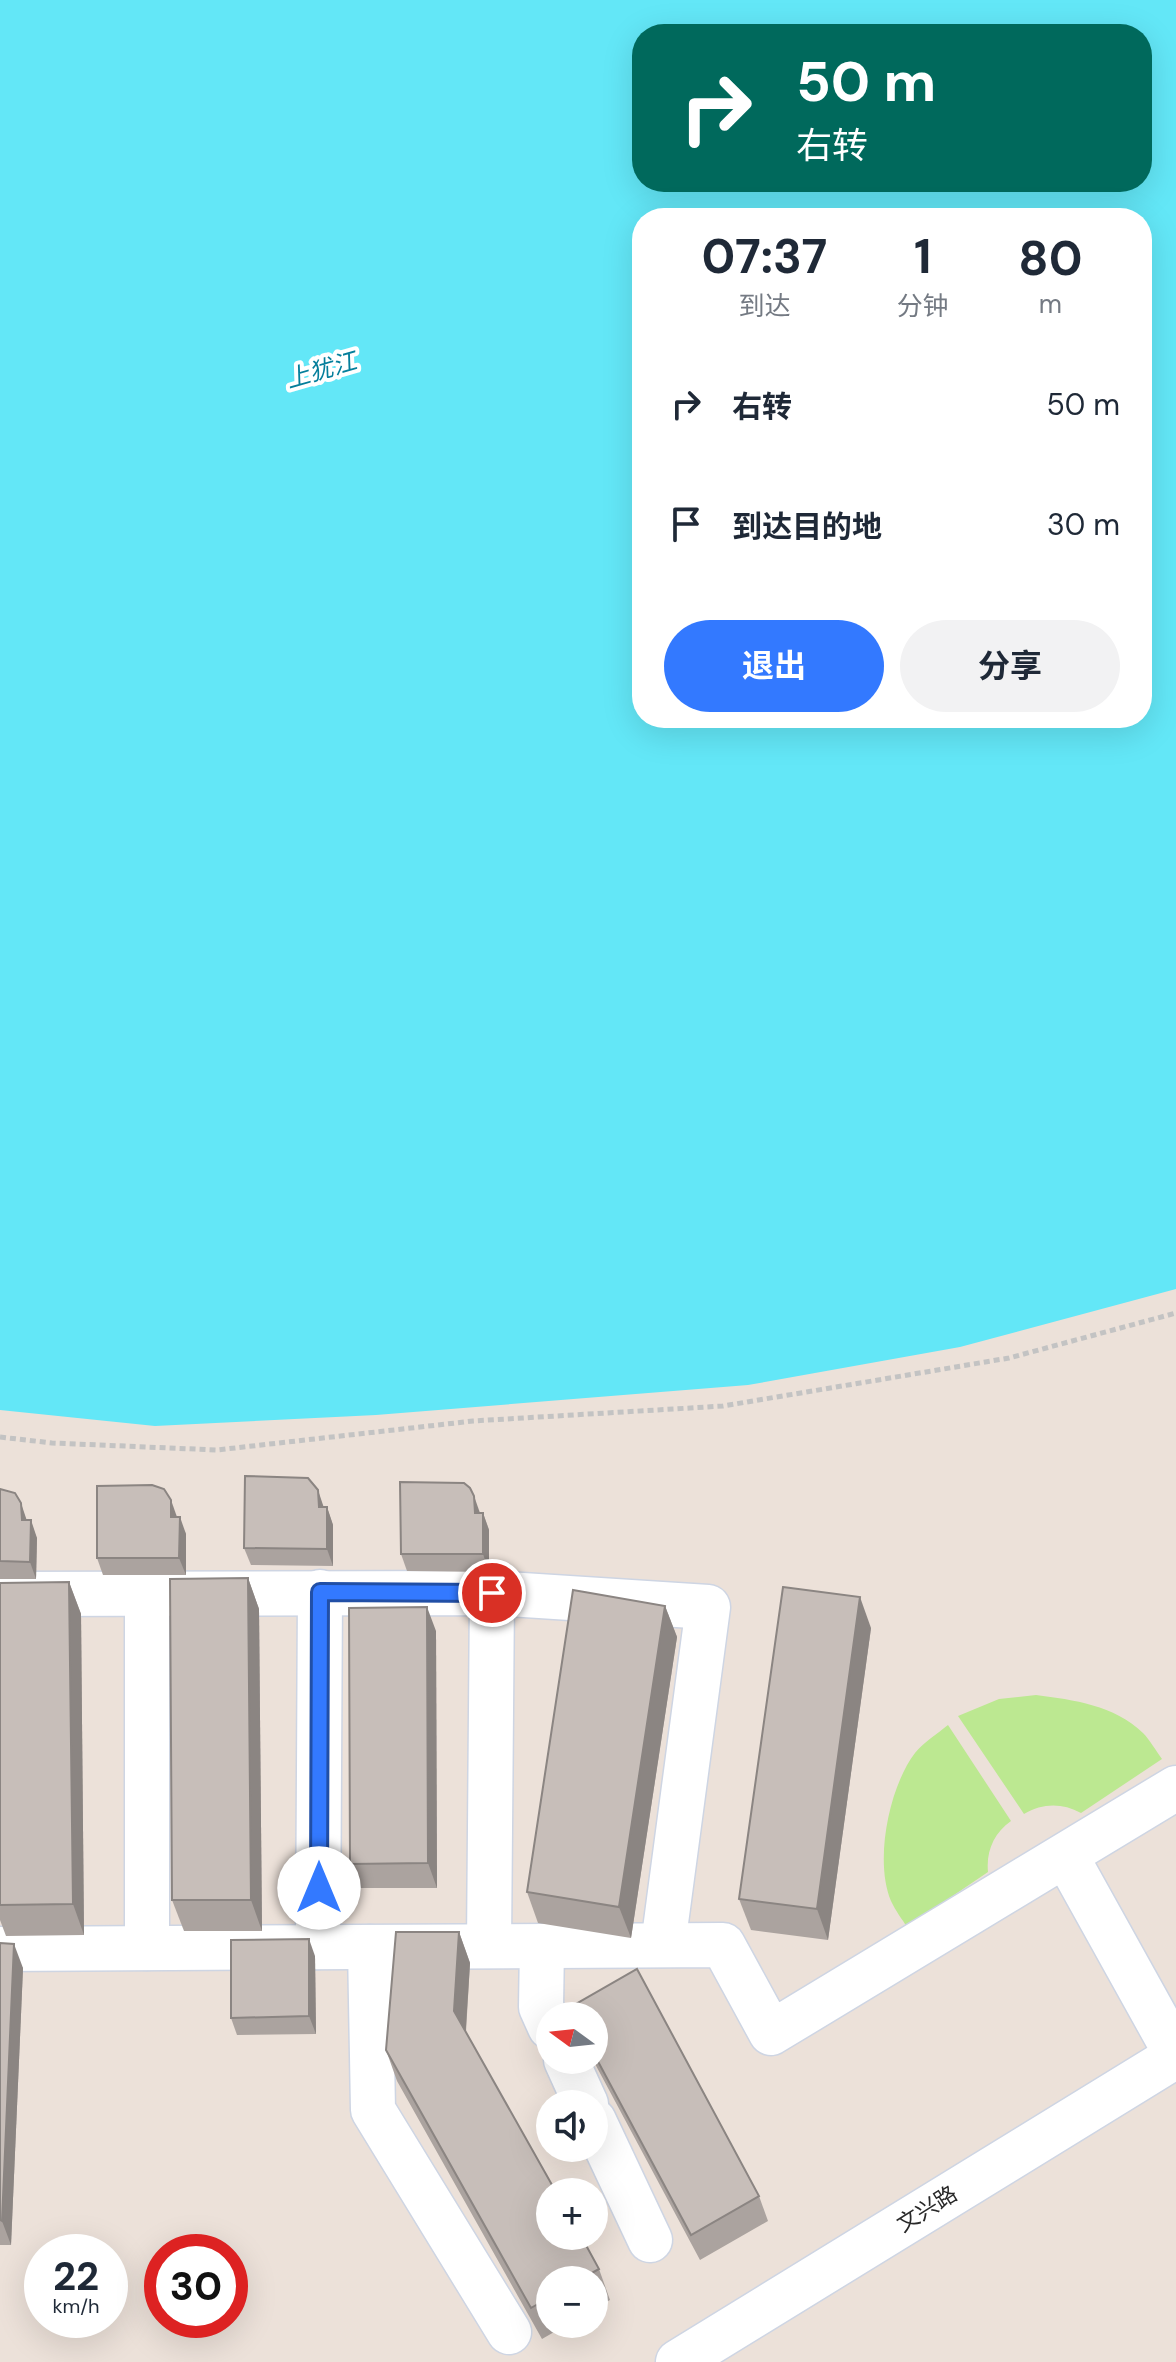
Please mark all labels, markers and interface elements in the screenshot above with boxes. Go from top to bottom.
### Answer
text: 50 m [796,45,936,118]
icon: right [664,56,768,160]
text: 右转 [796,122,868,169]
text: 07:37 [701,225,827,288]
text: 1 [914,225,932,288]
text: 80 [1018,227,1082,290]
text: m [1039,287,1062,321]
text: 到达 [738,289,790,323]
text: 分钟 [897,289,949,323]
water label: 上犹江 [282,344,363,395]
icon: right [664,382,708,426]
text: 50 m [1046,385,1120,424]
text: 右转 [732,387,792,426]
icon: arrive [664,502,708,546]
text: 30 m [1047,505,1120,544]
text: 到达目的地 [732,507,882,546]
button: 退出 [664,620,884,712]
button: 分享 [900,620,1120,712]
pin [458,1559,526,1627]
icon: arrive [470,1571,514,1615]
position arrow [277,1846,361,1930]
north arrow [536,2002,608,2074]
map controls [536,2002,608,2338]
button: sound [536,2090,608,2162]
button: + [536,2178,608,2250]
street label: 文兴路 [891,2179,963,2239]
speed limit sign: 30 [144,2234,248,2338]
text: 22 [53,2250,99,2302]
button: − [536,2266,608,2338]
text: km/h [52,2293,100,2319]

